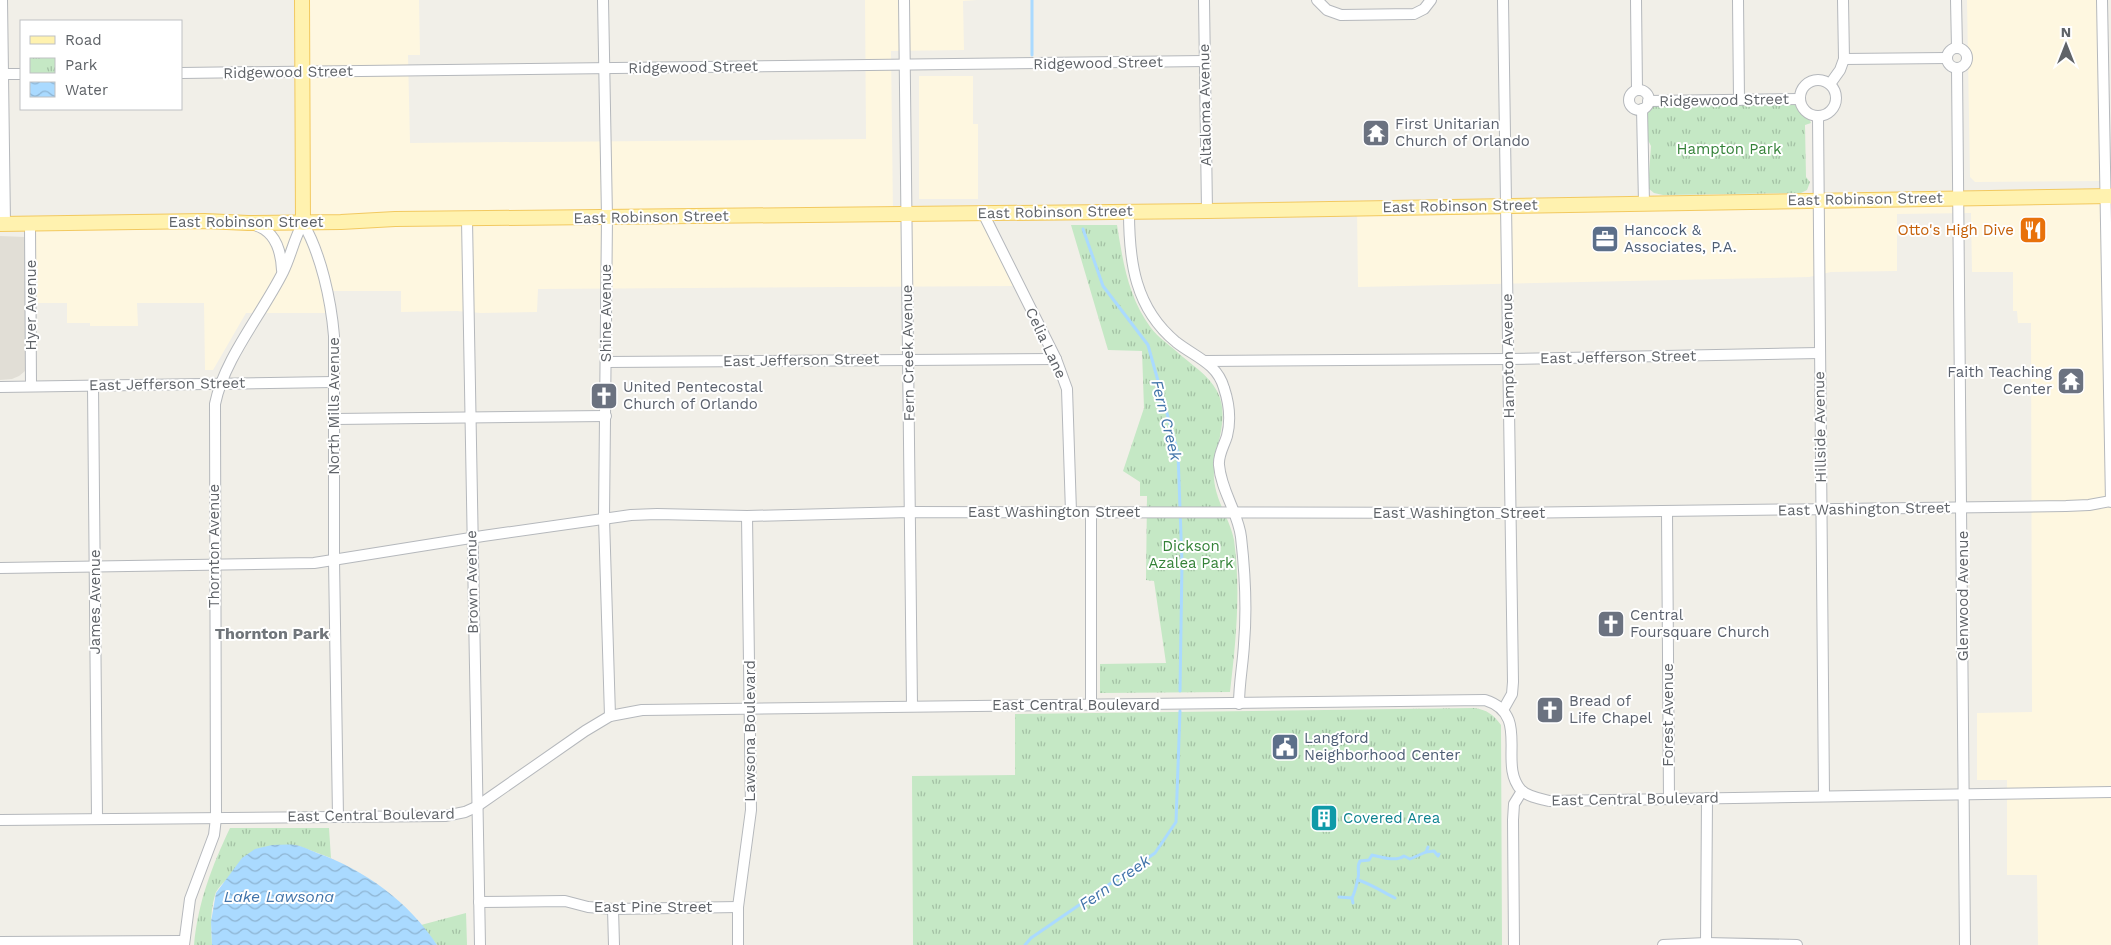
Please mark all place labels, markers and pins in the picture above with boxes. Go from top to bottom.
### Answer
place label: First Unitarian Church of Orlando [1395,115,1530,150]
temple icon: First Unitarian Church of Orlando [1361,118,1391,148]
restaurant icon: Otto's High Dive [2018,215,2048,245]
place label: Hancock & Associates, P.A. [1624,221,1737,256]
place label: Otto's High Dive [1898,221,2014,239]
office icon: Hancock & Associates, P.A. [1590,224,1620,254]
place label: Faith Teaching Center [1947,363,2052,398]
temple icon: Faith Teaching Center [2056,366,2086,396]
place label: United Pentecostal Church of Orlando [623,378,763,413]
church icon: United Pentecostal Church of Orlando [589,381,619,411]
place label: Central Foursquare Church [1630,606,1770,641]
church icon: Central Foursquare Church [1596,609,1626,639]
place label: Bread of Life Chapel [1569,692,1653,727]
church icon: Bread of Life Chapel [1535,695,1565,725]
place label: Langford Neighborhood Center [1304,729,1460,764]
public building icon: Langford Neighborhood Center [1270,732,1300,762]
building icon: Covered Area [1309,803,1339,833]
place label: Covered Area [1343,809,1441,827]

